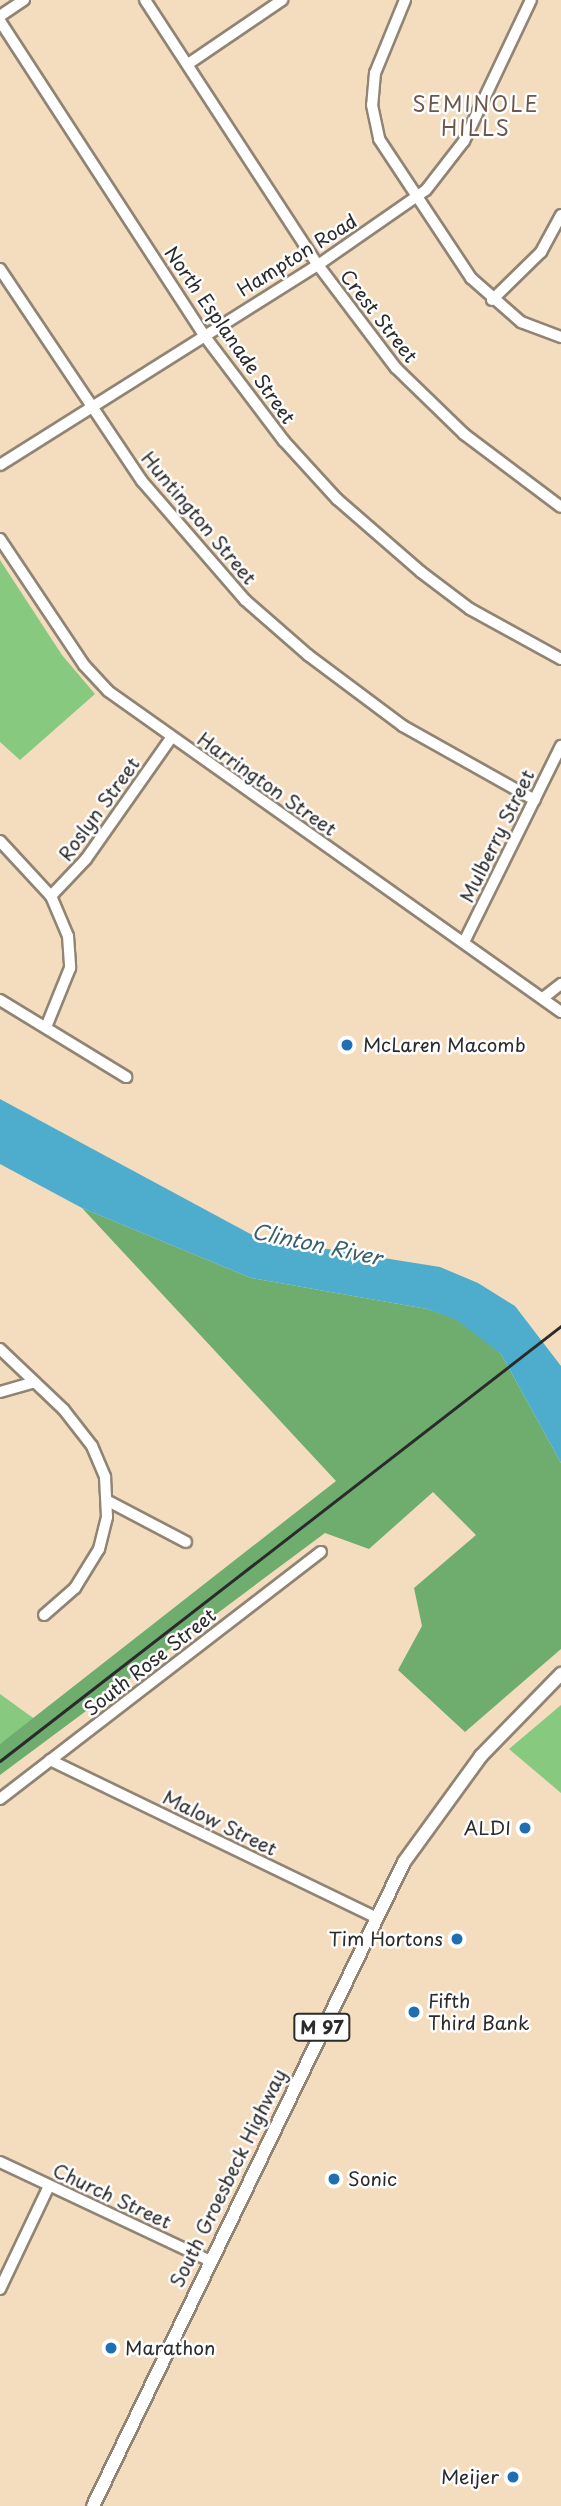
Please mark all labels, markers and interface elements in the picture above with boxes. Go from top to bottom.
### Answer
district label: SEMINOLE HILLS [413,90,539,140]
street label: Hampton Road [233,209,361,301]
street label: North Esplanade Street [159,240,301,430]
street label: Crest Street [335,265,423,367]
street label: Huntington Street [137,447,261,589]
street label: Harrington Street [193,728,341,840]
street label: Roslyn Street [54,753,144,865]
street label: Mulberry Street [455,766,539,906]
place label: McLaren Macomb [363,1034,527,1056]
marker: McLaren Macomb [337,1035,357,1055]
water label: Clinton River [250,1217,384,1269]
street label: South Rose Street [79,1603,221,1721]
street label: Malow Street [159,1786,281,1860]
place label: ALDI [464,1817,511,1839]
marker: ALDI [517,1820,533,1836]
place label: Tim Hortons [329,1928,443,1950]
marker: Tim Hortons [449,1931,465,1947]
place label: Fifth Third Bank [428,1990,531,2034]
marker: Fifth Third Bank [406,2004,422,2020]
road number: M 97 [292,2012,352,2041]
street label: South Groesbeck Highway [165,2065,291,2291]
street label: Church Street [49,2159,175,2233]
place label: Sonic [348,2168,397,2190]
marker: Sonic [326,2171,342,2187]
place label: Marathon [125,2337,215,2359]
marker: Marathon [103,2340,119,2356]
place label: Meijer [441,2466,499,2488]
marker: Meijer [505,2469,521,2485]

